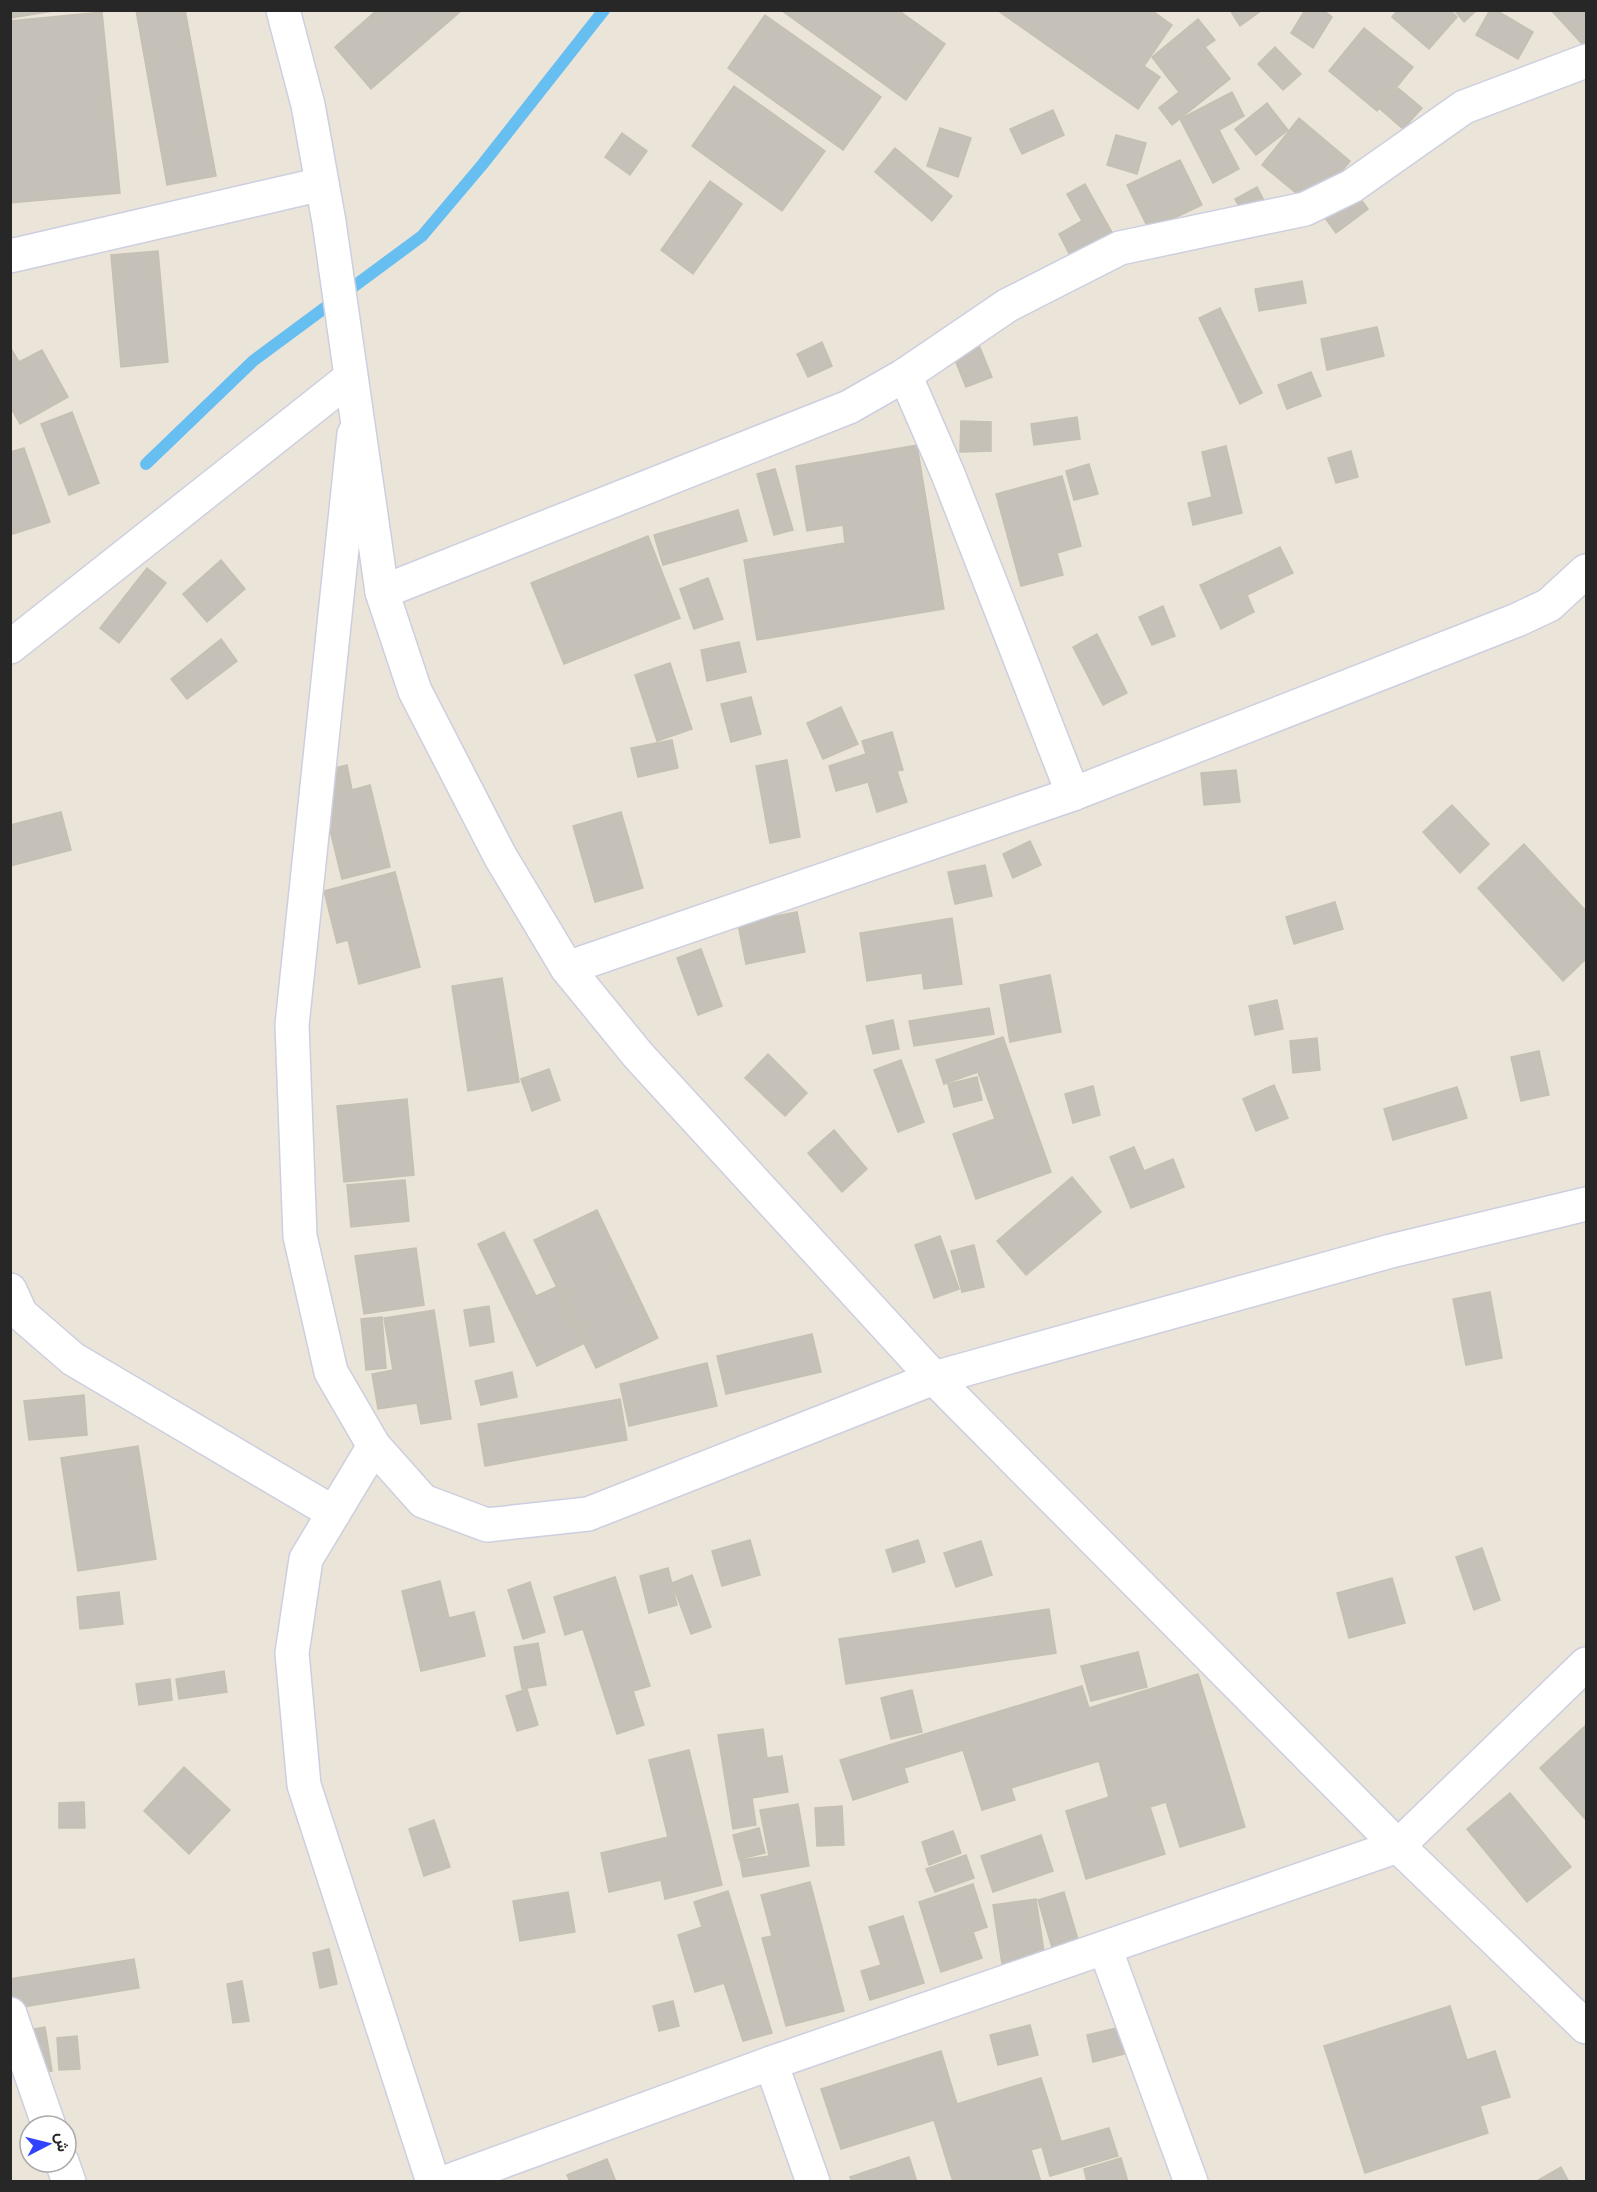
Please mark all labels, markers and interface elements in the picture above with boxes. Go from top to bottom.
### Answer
north arrow [18,2114,78,2174]
text: ش [52,2131,74,2153]

